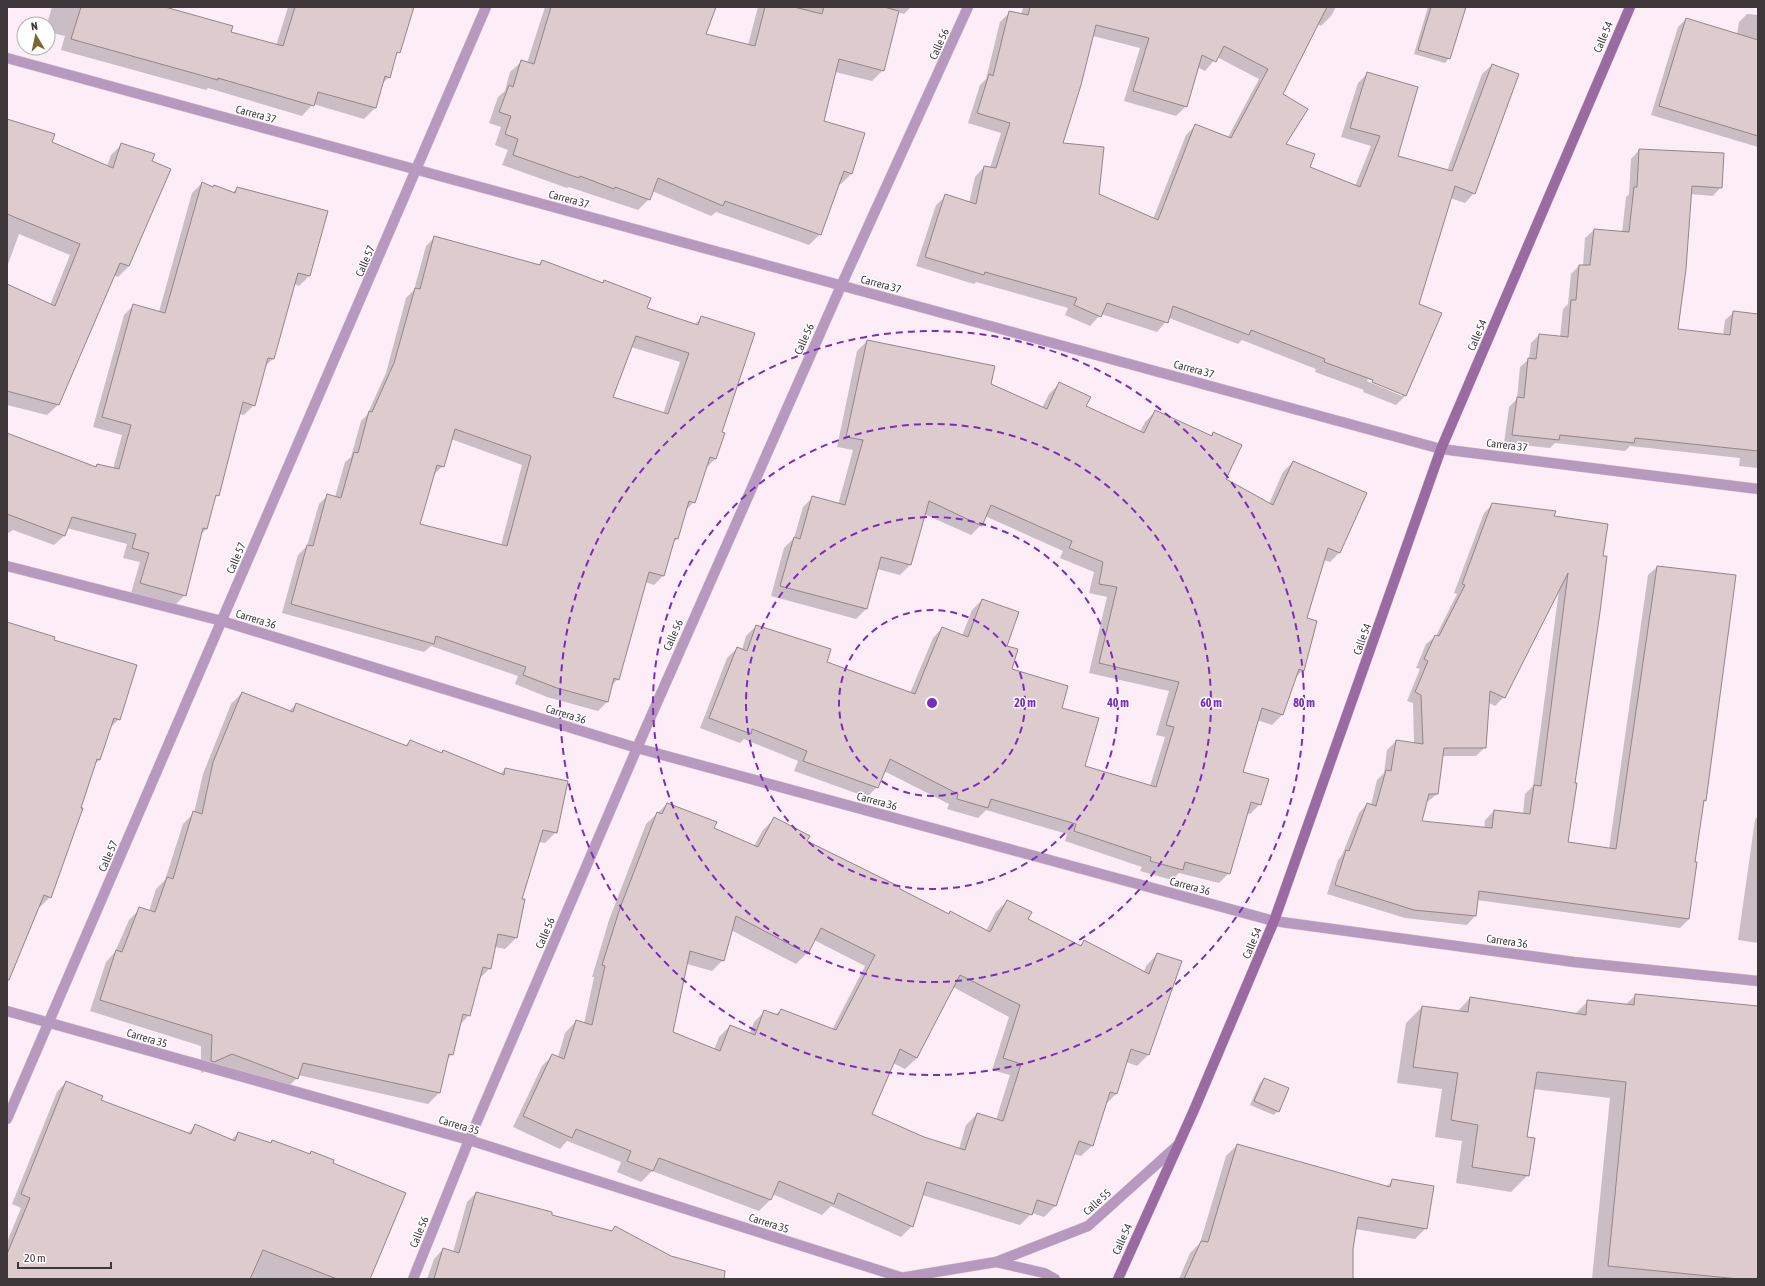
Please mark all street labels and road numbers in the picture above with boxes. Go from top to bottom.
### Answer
street label: Calle 54 [1591,20,1615,54]
street label: Calle 56 [927,27,951,61]
street label: Carrera 37 [234,103,278,125]
street label: Carrera 37 [547,188,591,210]
street label: Calle 57 [353,244,377,278]
street label: Carrera 37 [859,273,903,295]
street label: Calle 54 [1465,318,1489,352]
street label: Calle 56 [792,322,816,356]
street label: Carrera 37 [1172,358,1216,380]
street label: Carrera 37 [1486,437,1528,453]
street label: Calle 57 [224,541,248,575]
street label: Carrera 36 [234,607,278,631]
street label: Calle 56 [661,618,685,652]
street label: Calle 54 [1351,622,1373,656]
street label: Carrera 36 [544,702,588,726]
street label: Carrera 36 [855,790,899,812]
street label: Calle 57 [96,839,120,873]
street label: Carrera 36 [1168,875,1212,897]
street label: Calle 56 [533,916,557,950]
street label: Calle 54 [1240,926,1264,960]
street label: Carrera 36 [1486,932,1528,950]
street label: Carrera 35 [125,1027,169,1049]
street label: Carrera 35 [437,1114,481,1136]
street label: Calle 55 [1081,1187,1113,1217]
street label: Carrera 35 [747,1211,791,1235]
street label: Calle 56 [407,1215,431,1249]
street label: Calle 54 [1110,1222,1134,1256]

